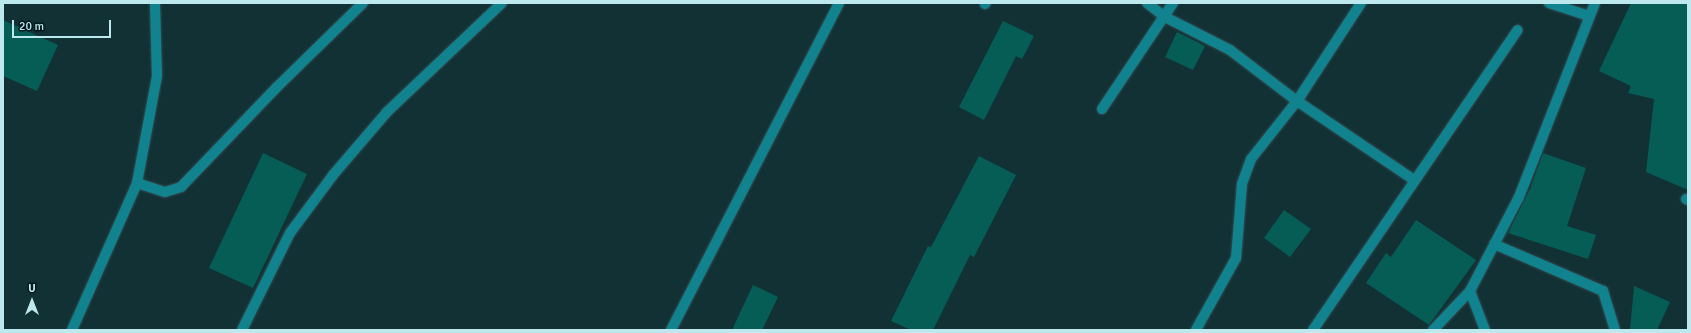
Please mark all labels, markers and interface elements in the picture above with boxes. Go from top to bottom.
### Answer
scale bar [14,12,113,38]
text: 20 m [19,19,44,34]
north arrow [12,281,52,321]
text: U [28,282,36,295]

